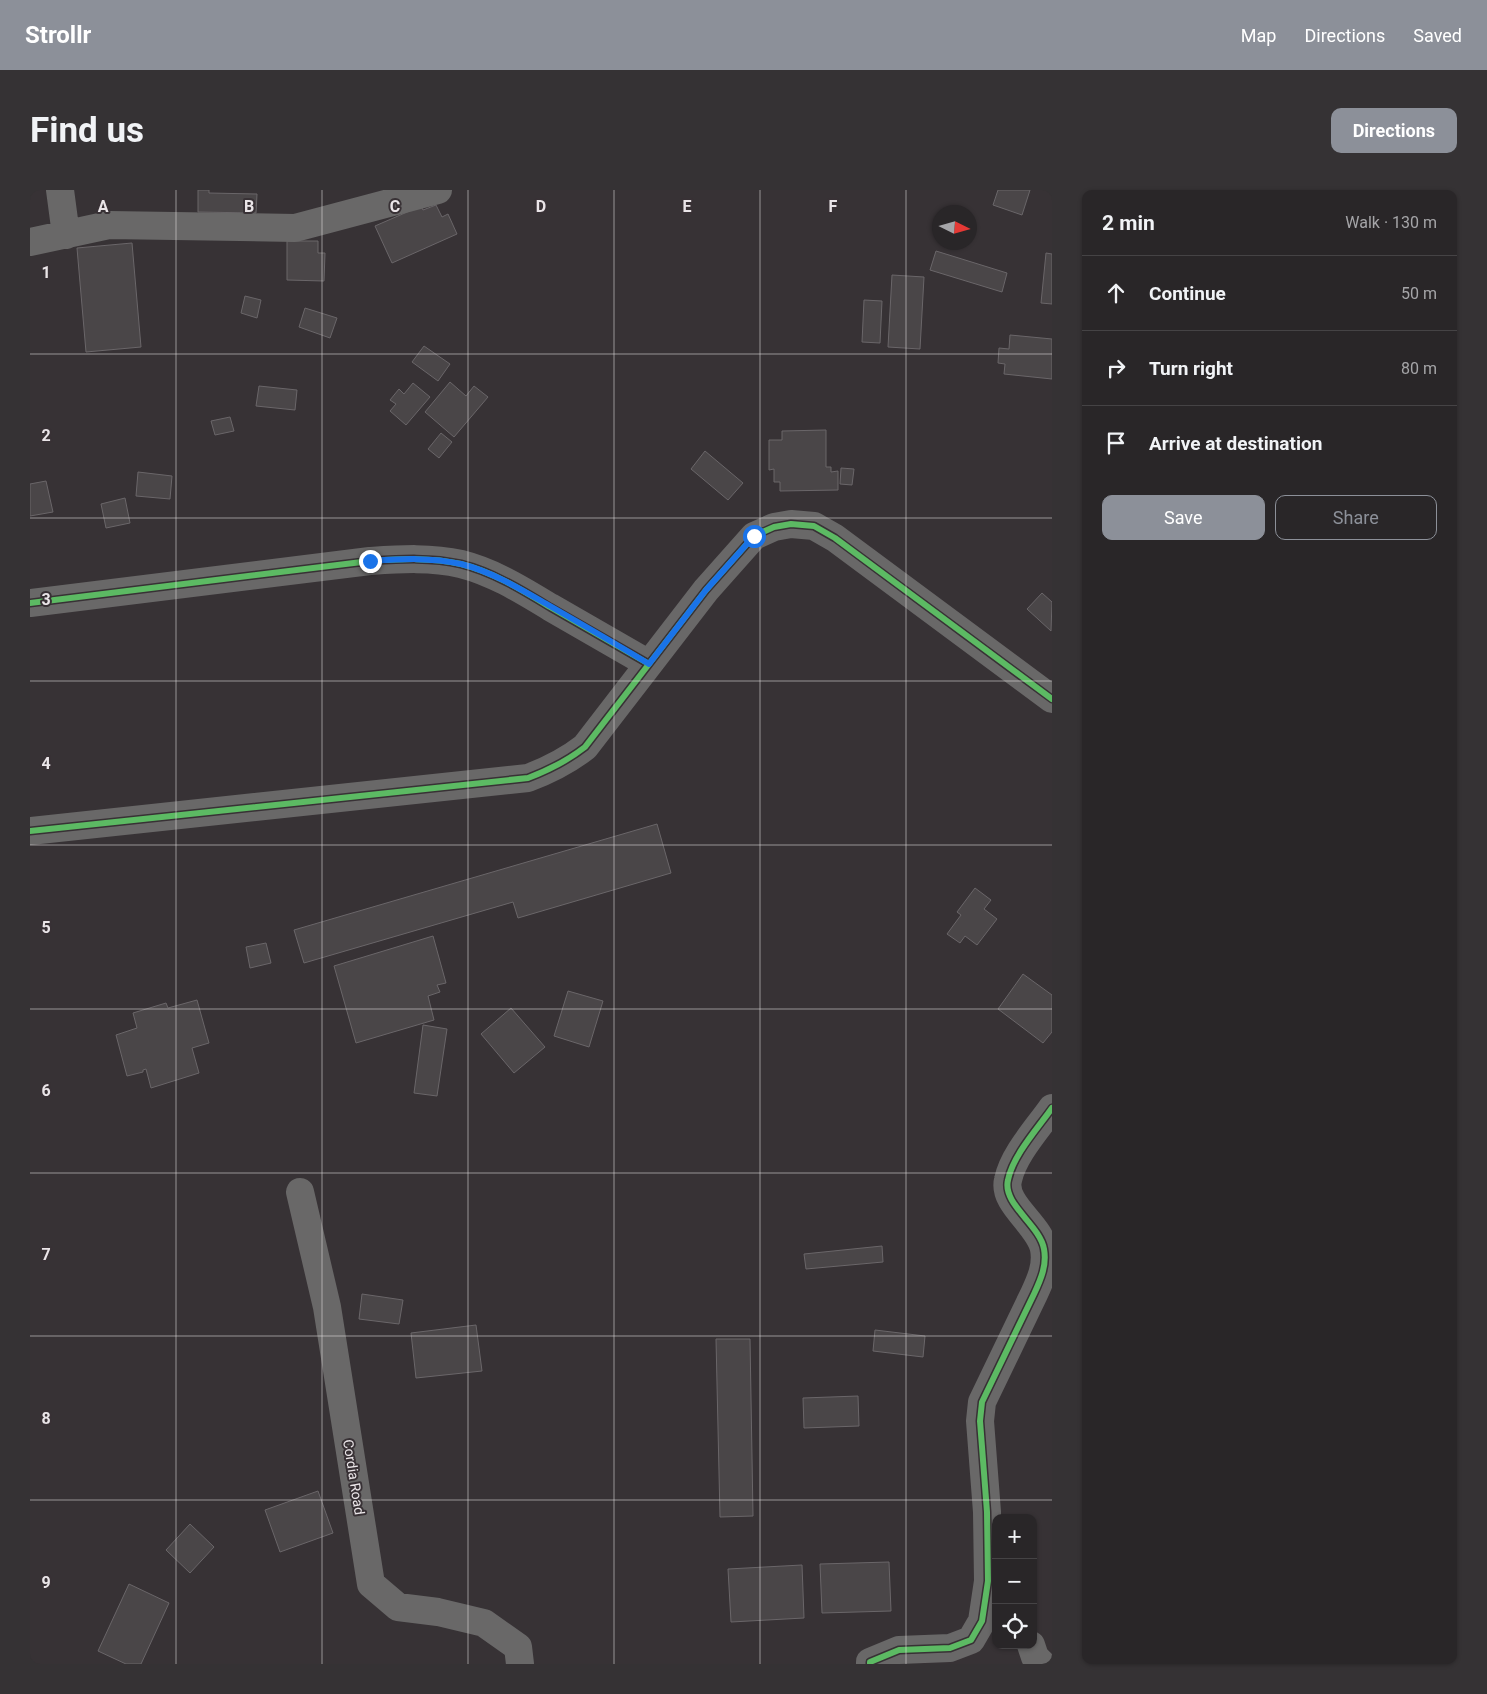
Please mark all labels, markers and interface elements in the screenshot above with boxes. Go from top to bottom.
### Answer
text: Strollr [25,21,91,49]
text: Map [1241,25,1276,46]
text: Directions [1304,25,1385,46]
text: Saved [1413,25,1462,46]
button: Directions [1331,108,1457,153]
text: Find us [30,110,144,151]
text: A [98,197,109,216]
text: B [244,197,254,216]
text: C [390,197,400,216]
text: D [536,197,546,216]
text: E [683,197,692,216]
text: F [829,197,838,216]
north arrow [932,205,977,250]
text: 2 min [1102,211,1155,235]
text: Walk · 130 m [1345,213,1437,232]
text: 1 [41,263,51,282]
icon: ahead [1102,279,1130,307]
text: Continue [1149,282,1226,305]
text: 50 m [1401,284,1437,303]
icon: right [1102,354,1130,382]
text: Turn right [1149,357,1233,380]
text: 80 m [1401,359,1437,378]
text: 2 [41,426,51,445]
icon: arrive [1102,429,1130,457]
text: Arrive at destination [1149,432,1322,455]
button: Save [1102,495,1265,540]
button: Share [1275,495,1437,540]
route start [743,525,766,548]
route end [359,550,382,573]
text: 3 [41,590,51,609]
text: 4 [41,754,51,773]
text: 5 [41,918,51,937]
text: 6 [41,1081,51,1100]
text: 7 [41,1245,51,1264]
text: 8 [41,1409,51,1428]
street label: Cordia Road [340,1438,368,1516]
map controls [992,1514,1037,1649]
button: + [992,1514,1037,1559]
button: − [992,1559,1037,1604]
text: 9 [41,1573,51,1592]
button: locate [992,1604,1037,1649]

